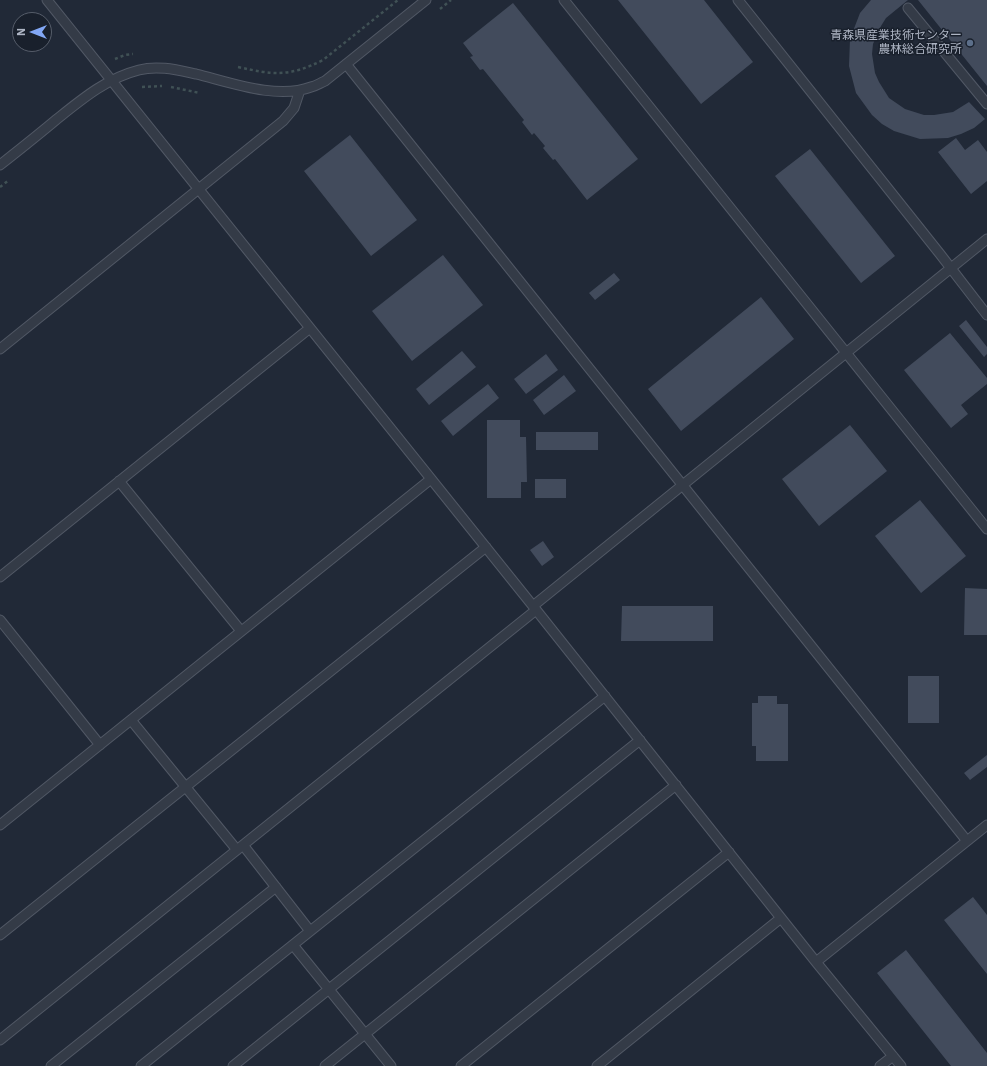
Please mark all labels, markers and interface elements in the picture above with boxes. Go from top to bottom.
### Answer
north arrow [12,12,52,52]
text: N [14,28,28,36]
place label: 青森県産業技術センター 農林総合研究所 [830,29,962,57]
marker: 青森県産業技術センター 農林総合研究所 [965,38,975,48]

